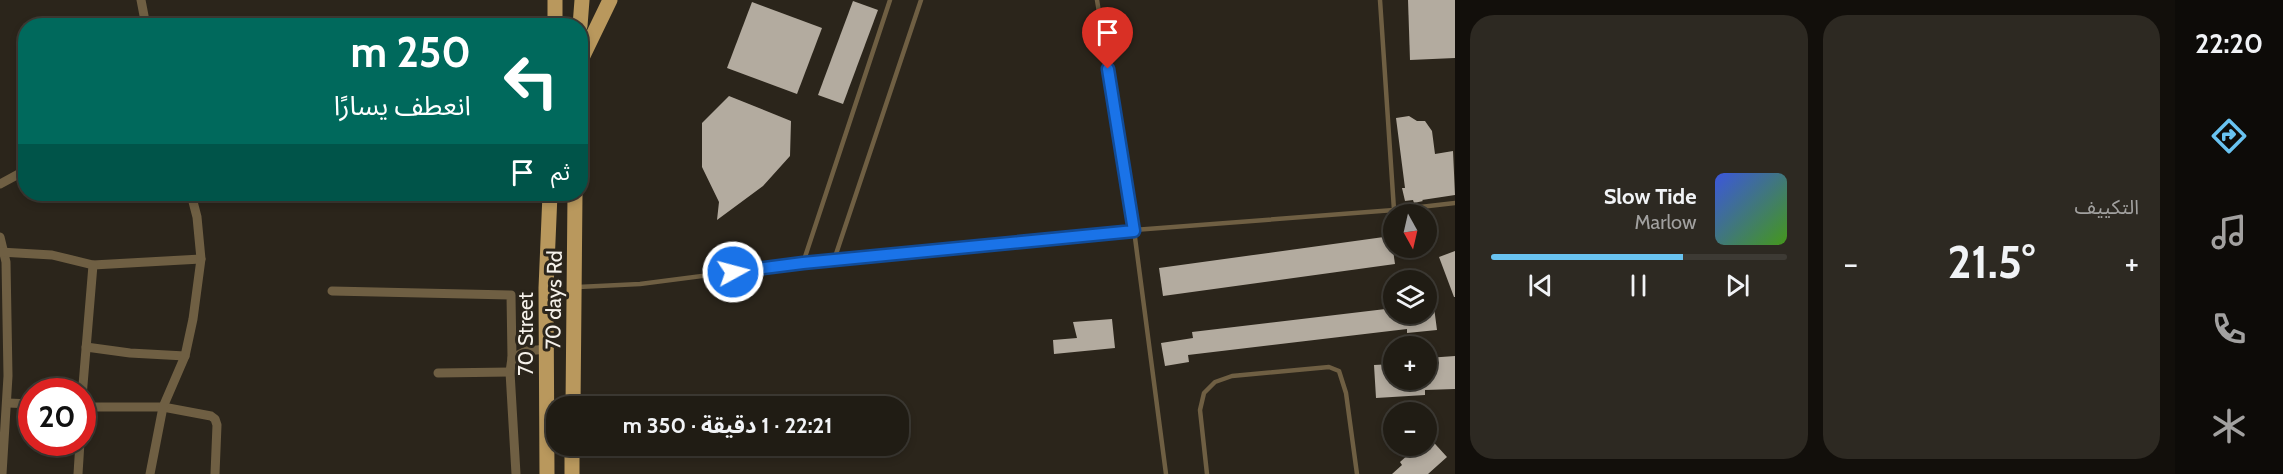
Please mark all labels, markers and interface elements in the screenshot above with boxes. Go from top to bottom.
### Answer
pin [1082,7,1133,69]
icon: arrive [1091,16,1124,49]
text: 250 m [351,26,471,78]
text: 22:20 [2195,27,2263,60]
icon: left [492,42,570,120]
text: انعطف يسارًا [334,89,471,122]
icon: directions [2208,115,2250,157]
icon: arrive [506,156,539,189]
text: ثم [551,159,570,186]
text: Slow Tide [1604,183,1697,210]
text: التكييف [2075,195,2139,219]
north arrow [1383,204,1437,258]
map controls [1383,204,1437,456]
text: Marlow [1634,210,1697,234]
icon: music [2208,211,2250,253]
text: 21.5° [1947,235,2035,289]
position arrow [701,240,765,304]
text: − [1844,243,1858,283]
text: + [2124,243,2139,283]
street label: 70 days Rd [540,250,567,350]
icon: previous [1524,269,1557,302]
icon: pause [1622,269,1655,302]
icon: next [1721,269,1754,302]
button: layers [1383,270,1437,324]
street label: 70 Street [513,292,538,376]
icon: phone [2208,308,2250,350]
button: + [1383,336,1437,390]
speed limit sign: 20 [18,378,96,456]
button: − [1383,402,1437,456]
icon: climate [2208,405,2250,447]
text: 22:21 · 1 دقيقة · 350 m [623,412,832,439]

